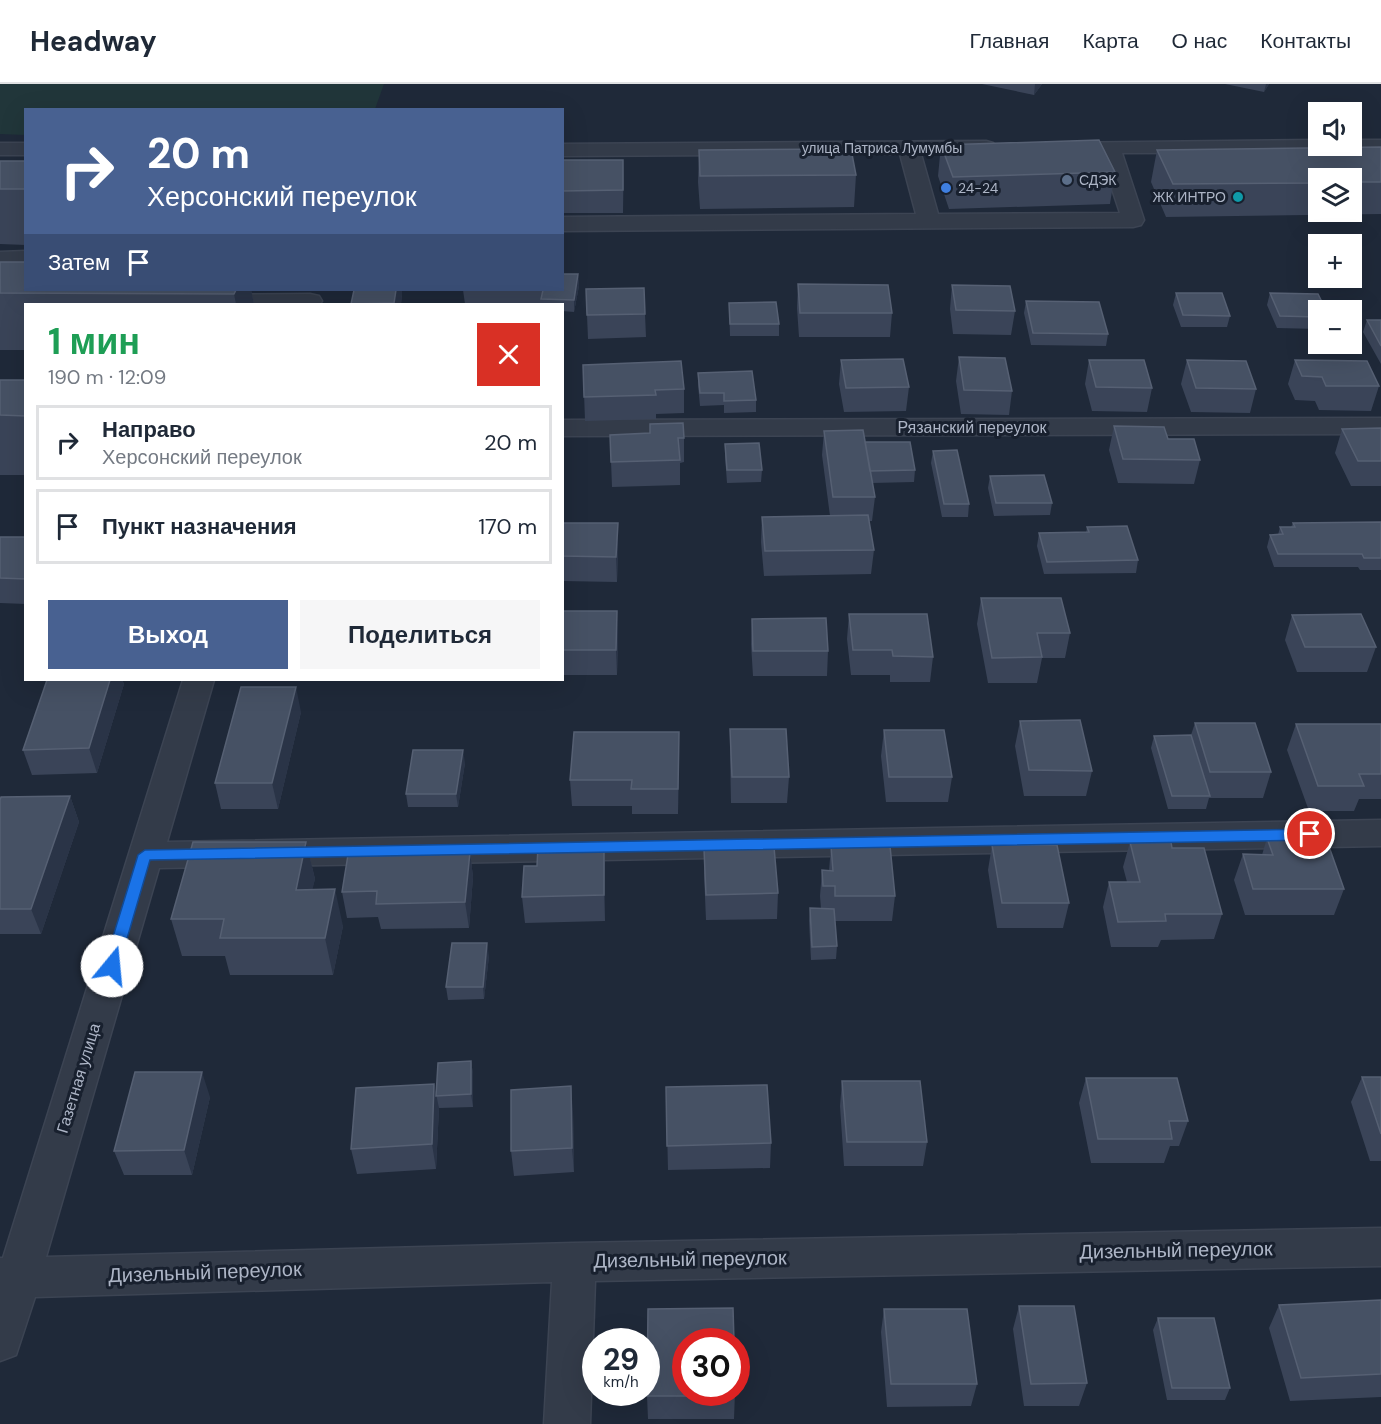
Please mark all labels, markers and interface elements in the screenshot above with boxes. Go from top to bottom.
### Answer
text: Headway [30,23,157,60]
text: Главная [969,27,1049,55]
text: Карта [1082,27,1139,55]
text: О нас [1172,27,1227,55]
text: Контакты [1260,27,1351,55]
map controls [1308,102,1362,354]
button: sound [1308,102,1362,156]
text: 20 m [147,126,250,181]
icon: right [48,132,126,210]
street label: улица Патриса Лумумбы [802,139,962,157]
button: layers [1308,168,1362,222]
place label: СДЭК [1079,171,1117,189]
marker: СДЭК [1060,173,1074,187]
text: Херсонский переулок [147,179,417,214]
place label: 24-24 [958,179,999,197]
marker: 24-24 [939,181,953,195]
place label: ЖК ИНТРО [1153,188,1226,206]
marker: ЖК ИНТРО [1231,190,1245,204]
button: + [1308,234,1362,288]
icon: arrive [122,246,155,279]
text: Затем [48,248,110,277]
button: − [1308,300,1362,354]
text: 1 мин [48,318,140,365]
button: close [477,323,540,386]
text: 190 m · 12:09 [48,364,166,390]
text: Направо [102,415,196,444]
street label: Рязанский переулок [897,417,1048,438]
icon: right [51,426,84,459]
text: 20 m [484,428,537,457]
text: Херсонский переулок [102,444,302,470]
icon: arrive [51,510,84,543]
text: Пункт назначения [102,512,297,541]
text: 170 m [478,512,537,541]
button: Выход [48,600,288,669]
button: Поделиться [300,600,540,669]
pin [1284,808,1335,859]
icon: arrive [1293,817,1326,850]
position arrow [80,934,144,998]
street label: Газетная улица [52,1020,105,1136]
street label: Дизельный переулок [1079,1235,1273,1265]
street label: Дизельный переулок [593,1244,787,1274]
street label: Дизельный переулок [108,1256,302,1288]
speed limit sign: 30 [672,1328,750,1406]
text: 29 [603,1340,639,1379]
text: km/h [603,1372,639,1392]

